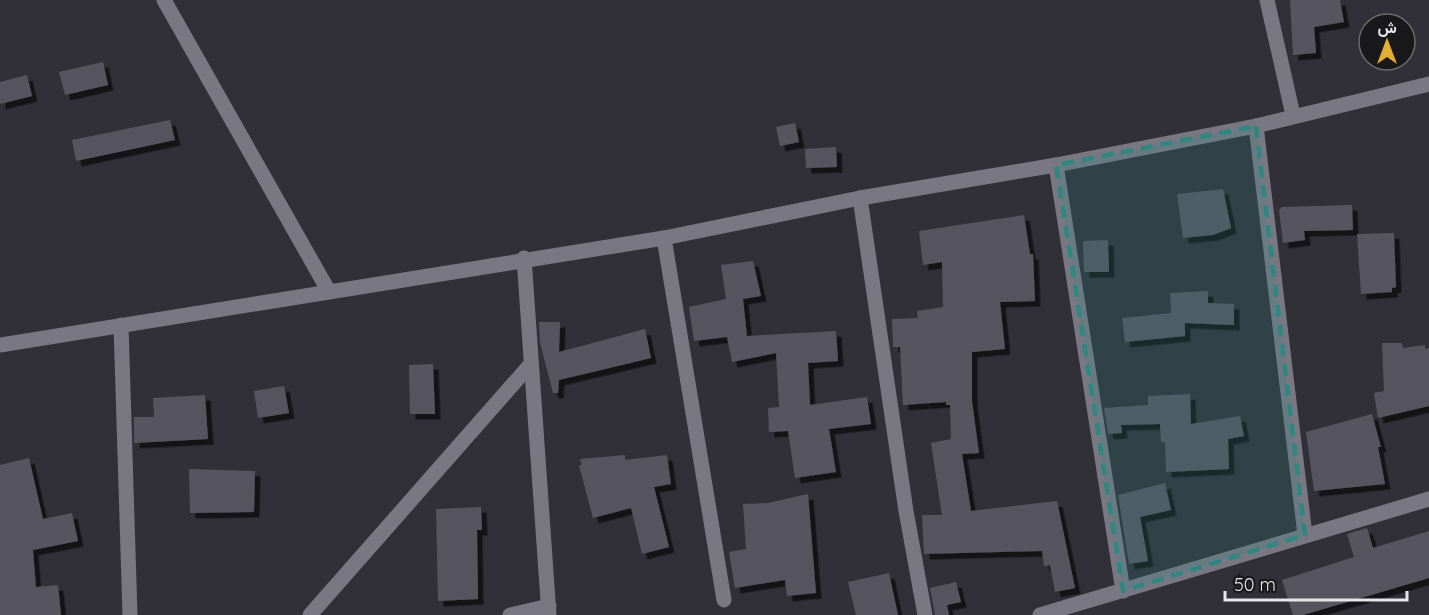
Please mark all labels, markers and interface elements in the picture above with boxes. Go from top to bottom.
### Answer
north arrow [1357,12,1417,72]
text: ش [1377,17,1397,37]
scale bar [1225,564,1406,602]
text: 50 m [1234,573,1276,596]

